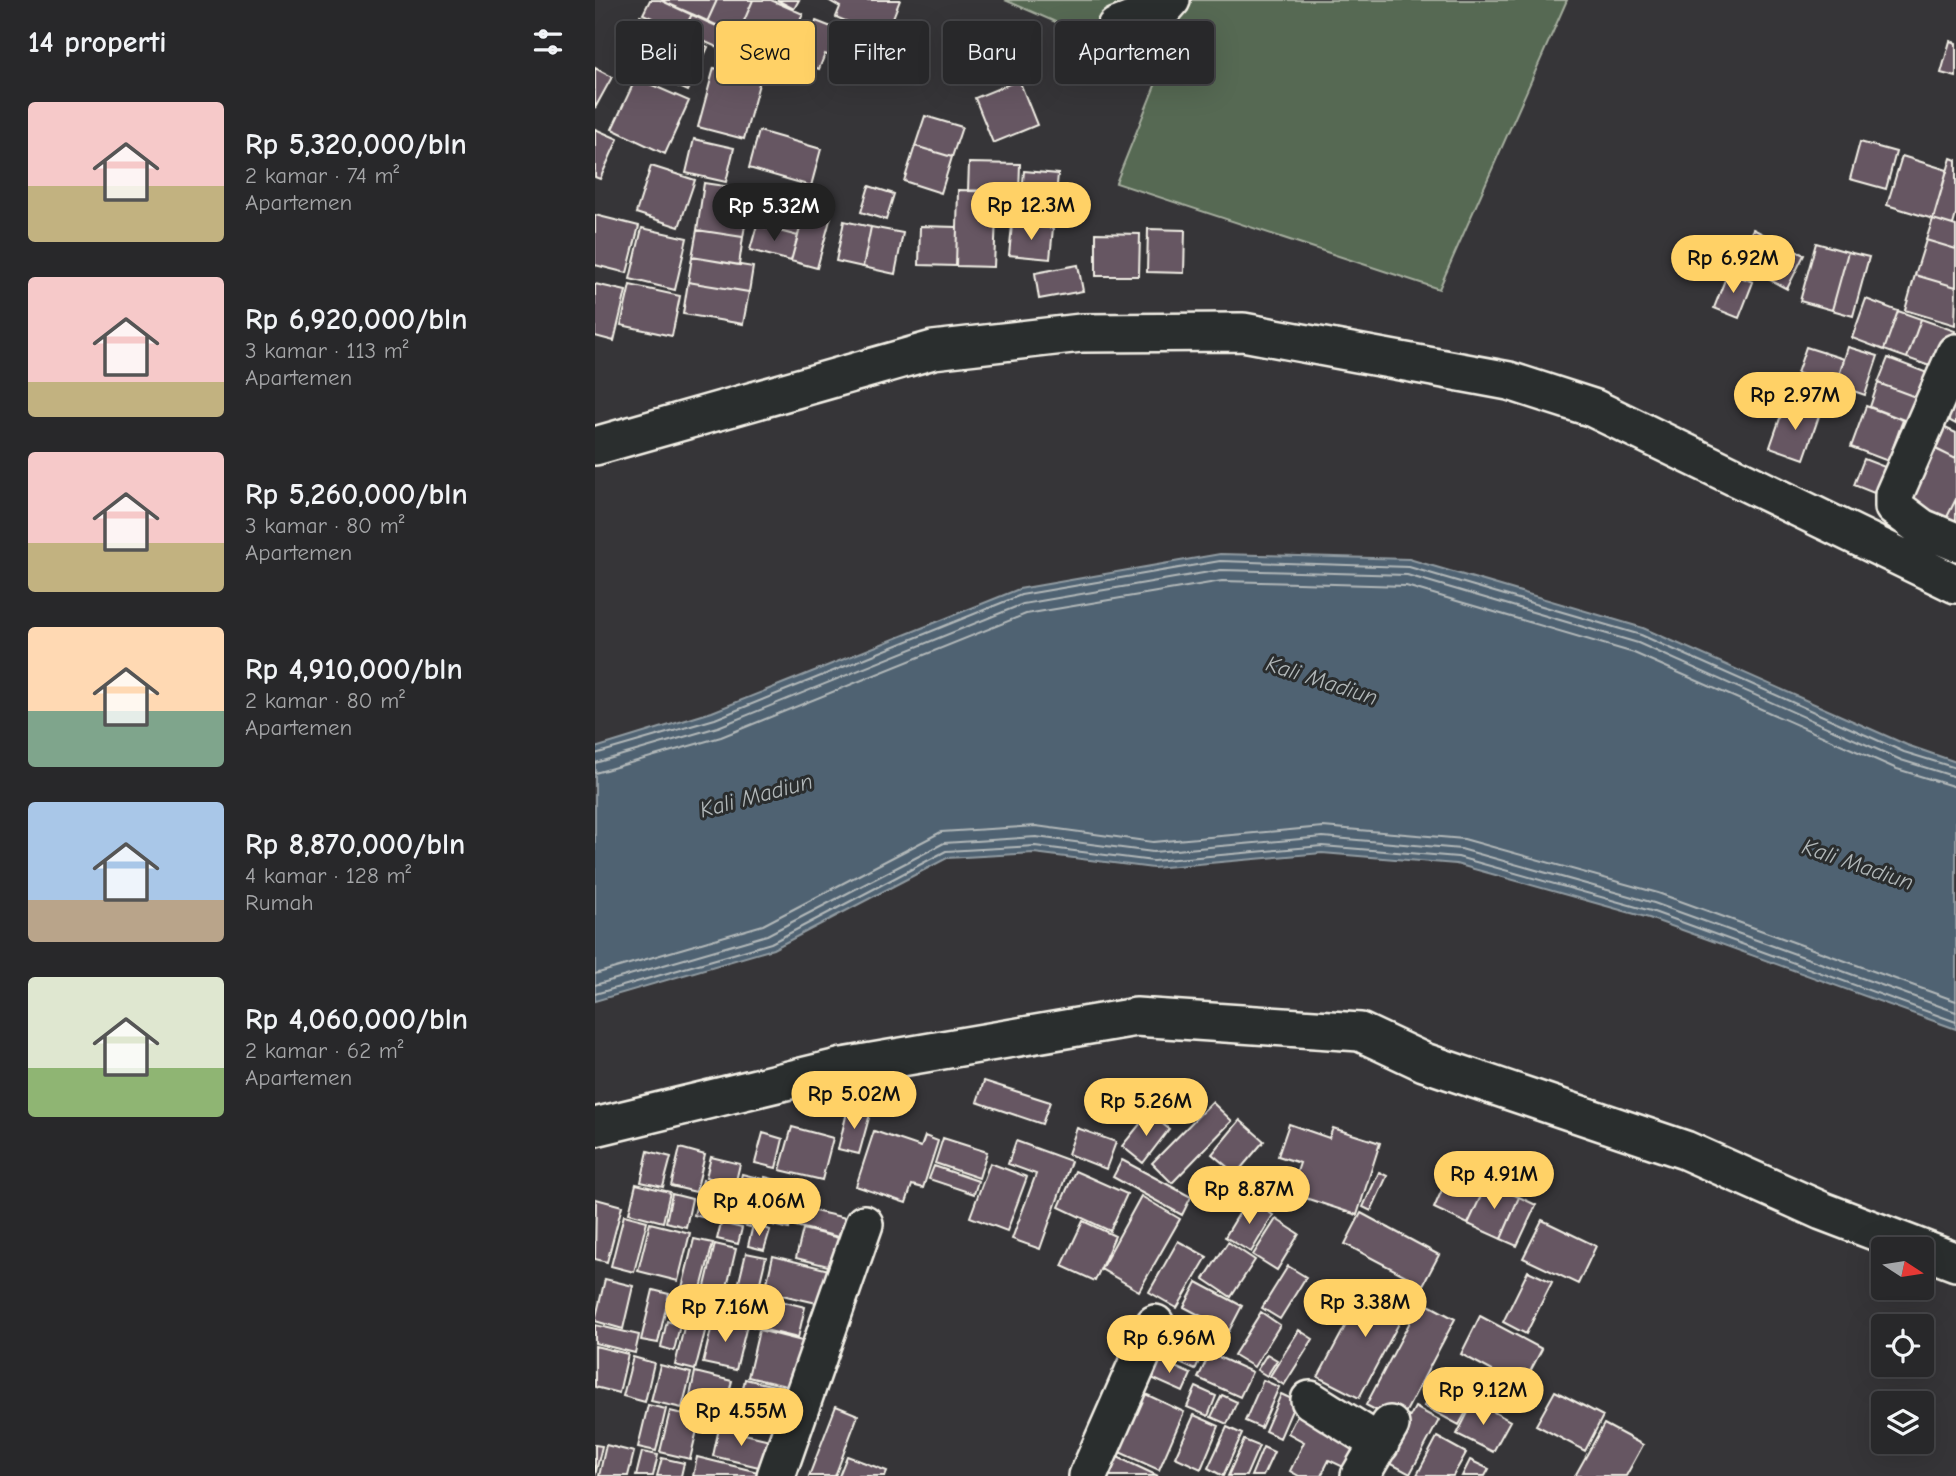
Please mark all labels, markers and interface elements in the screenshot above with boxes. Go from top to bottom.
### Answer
chip: Beli [616,21,702,84]
chip: Sewa [716,21,815,84]
chip: Filter [829,21,929,84]
chip: Baru [943,21,1041,84]
chip: Apartemen [1055,21,1214,84]
icon: filters [529,23,567,61]
text: 14 properti [28,25,167,60]
text: Rp 5,320,000/bln [245,127,467,162]
icon: home [84,130,168,214]
text: 2 kamar · 74 m² [245,162,399,189]
pin: Rp 12.3M [959,182,1103,242]
pin: Rp 5.32M [702,184,846,243]
text: Apartemen [245,189,352,216]
text: Rp 12.3M [987,191,1075,218]
text: Rp 5.32M [728,192,820,219]
pin: Rp 6.92M [1661,236,1805,295]
text: Rp 6.92M [1687,244,1779,271]
text: Rp 6,920,000/bln [245,302,467,337]
icon: home [84,305,168,389]
text: 3 kamar · 113 m² [245,337,409,364]
text: Apartemen [245,364,352,391]
pin: Rp 2.97M [1723,372,1867,432]
text: Rp 2.97M [1750,381,1840,408]
text: Rp 5,260,000/bln [245,477,468,512]
icon: home [84,480,168,564]
text: 3 kamar · 80 m² [245,512,405,539]
text: Apartemen [245,539,352,566]
water label: Kali Madiun [1263,650,1381,711]
text: Rp 4,910,000/bln [245,652,463,687]
icon: home [84,655,168,739]
text: 2 kamar · 80 m² [245,687,405,714]
text: Apartemen [245,714,352,741]
water label: Kali Madiun [697,767,816,824]
text: Rp 8,870,000/bln [245,827,465,862]
icon: home [84,830,168,914]
water label: Kali Madiun [1799,833,1917,896]
text: 4 kamar · 128 m² [245,862,411,889]
text: Rumah [245,889,314,916]
text: Rp 4,060,000/bln [245,1002,468,1037]
icon: home [84,1005,168,1089]
text: 2 kamar · 62 m² [245,1037,404,1064]
text: Apartemen [245,1064,352,1091]
pin: Rp 5.02M [782,1072,926,1131]
pin: Rp 5.26M [1074,1078,1218,1138]
text: Rp 5.02M [807,1080,901,1107]
text: Rp 5.26M [1100,1087,1192,1114]
pin: Rp 4.91M [1422,1152,1566,1211]
text: Rp 4.91M [1450,1160,1538,1187]
pin: Rp 8.87M [1177,1166,1321,1226]
text: Rp 8.87M [1204,1175,1294,1202]
pin: Rp 4.06M [687,1178,831,1238]
text: Rp 4.06M [713,1187,805,1214]
north arrow [1871,1237,1934,1300]
map controls [1871,1237,1934,1454]
pin: Rp 3.38M [1293,1280,1437,1339]
pin: Rp 7.16M [653,1284,797,1344]
text: Rp 3.38M [1320,1288,1410,1315]
text: Rp 7.16M [681,1293,769,1320]
button: locate [1871,1314,1934,1377]
pin: Rp 6.96M [1097,1316,1241,1375]
text: Rp 6.96M [1123,1324,1215,1351]
pin: Rp 9.12M [1411,1368,1555,1427]
text: Rp 9.12M [1439,1376,1527,1403]
pin: Rp 4.55M [669,1388,813,1448]
button: layers [1871,1391,1934,1454]
text: Rp 4.55M [695,1397,787,1424]

